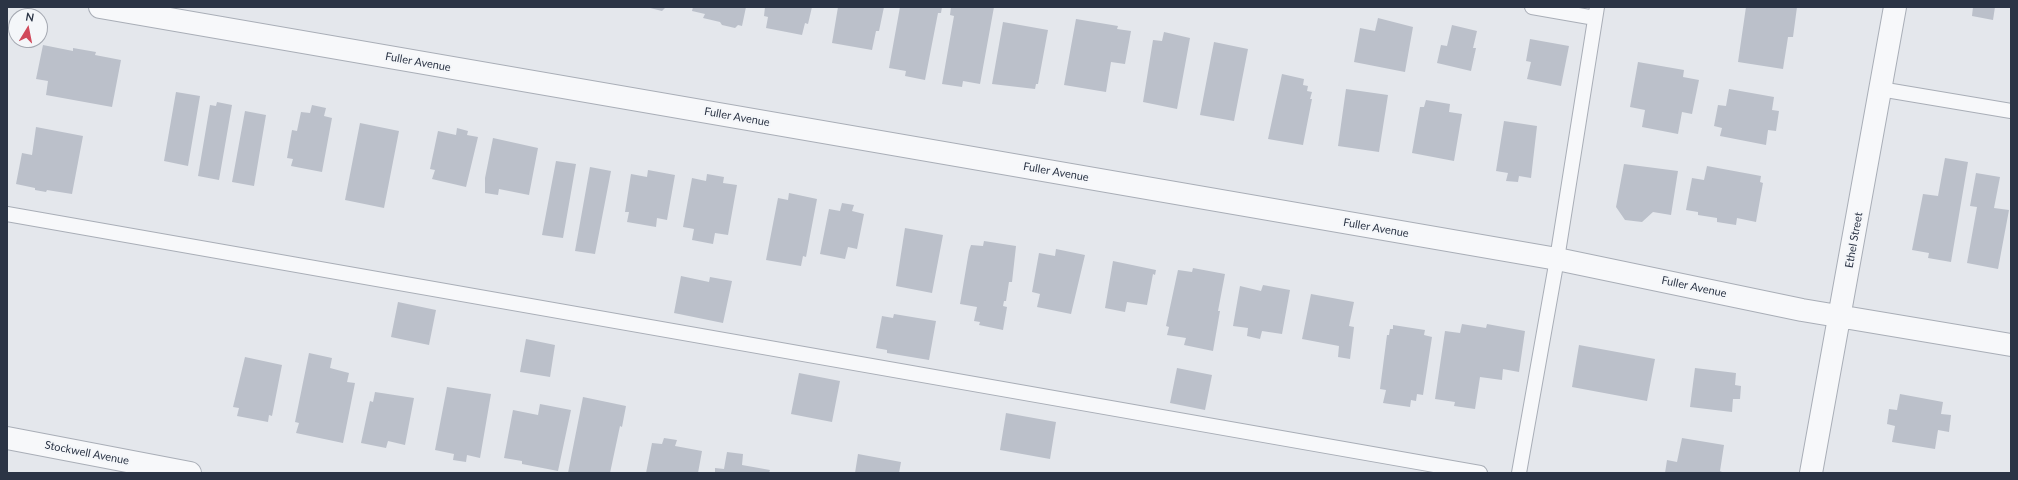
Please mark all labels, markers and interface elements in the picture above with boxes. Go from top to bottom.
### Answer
north arrow [8,8,48,48]
text: N [25,10,35,24]
street label: Fuller Avenue [384,50,452,74]
street label: Fuller Avenue [703,105,771,129]
street label: Fuller Avenue [1022,160,1090,184]
street label: Ethel Street [1843,211,1865,269]
street label: Fuller Avenue [1342,216,1410,240]
street label: Fuller Avenue [1660,274,1728,300]
street label: Stockwell Avenue [44,438,130,468]

